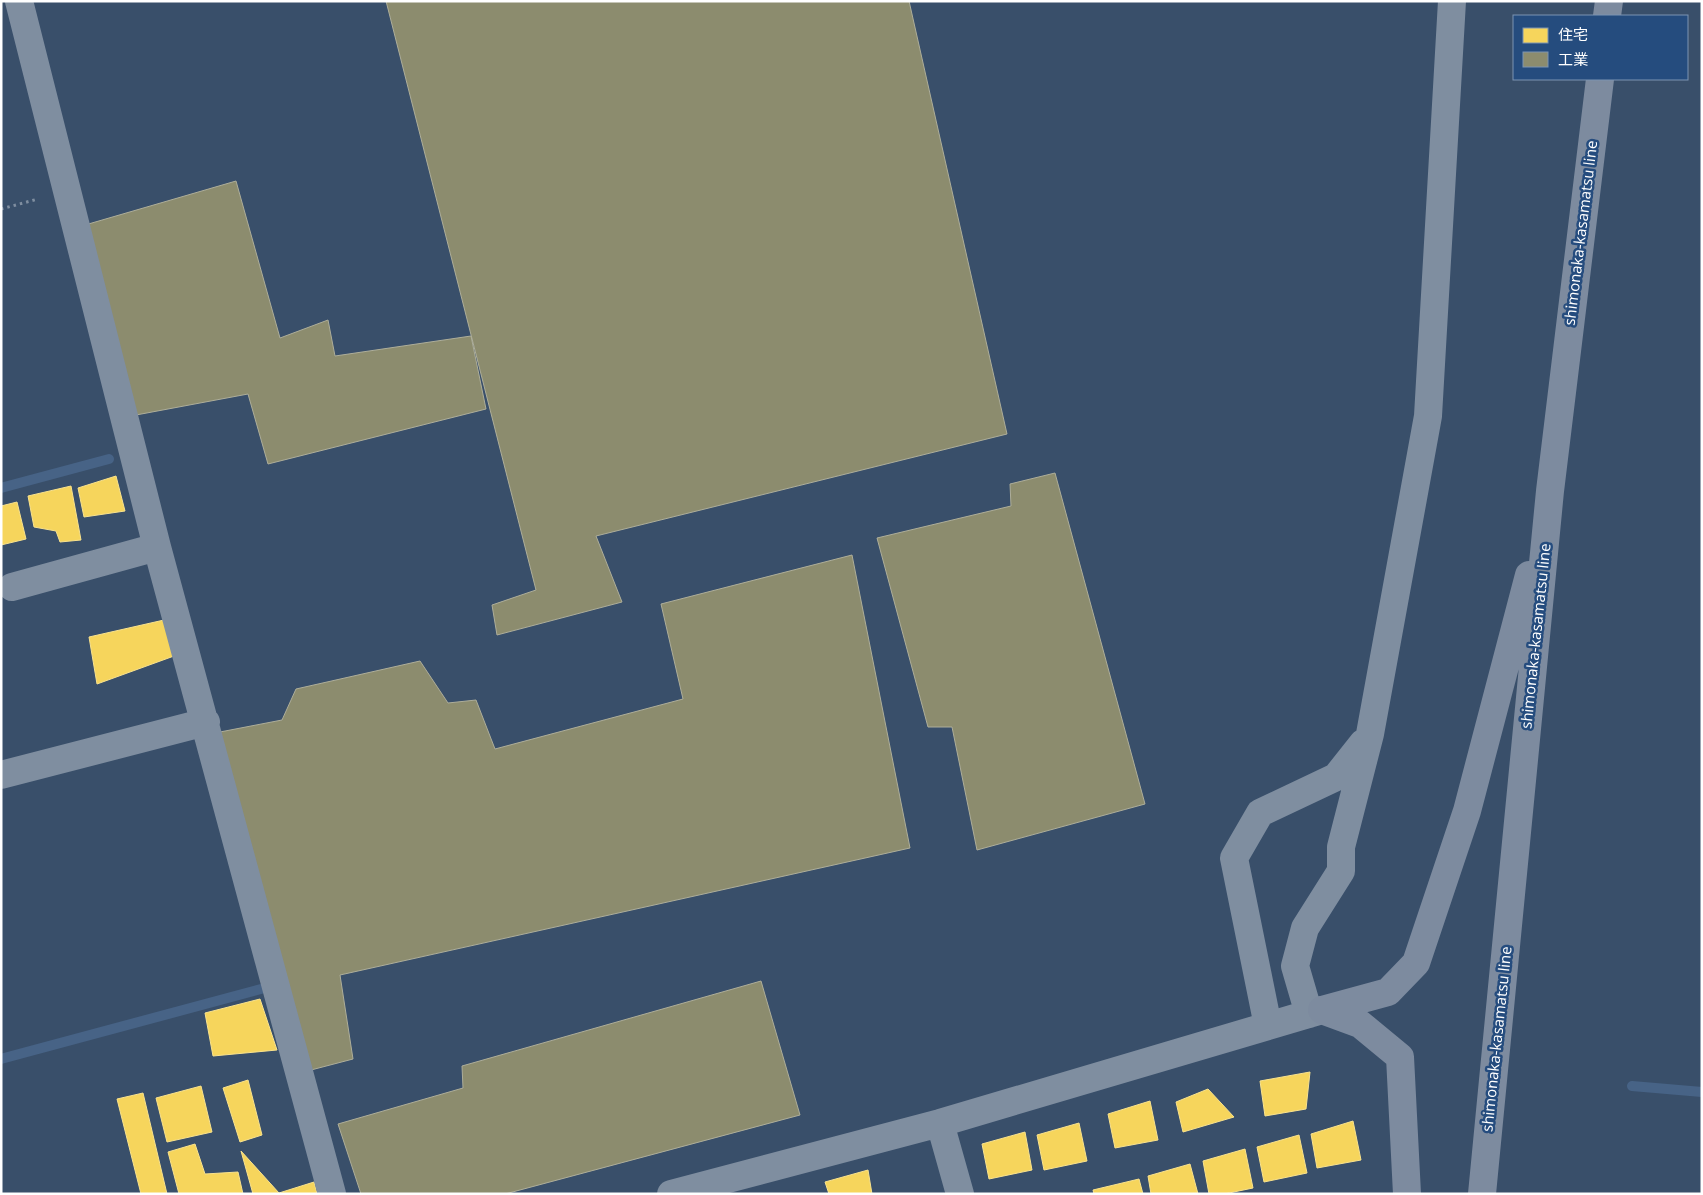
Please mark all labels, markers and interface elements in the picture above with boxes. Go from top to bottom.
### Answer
legend [1513,15,1688,80]
text: 住宅 [1558,24,1588,44]
text: 工業 [1558,49,1588,69]
street label: shimonaka-kasamatsu line [1559,139,1601,327]
street label: shimonaka-kasamatsu line [1515,542,1555,730]
street label: shimonaka-kasamatsu line [1476,945,1516,1133]

